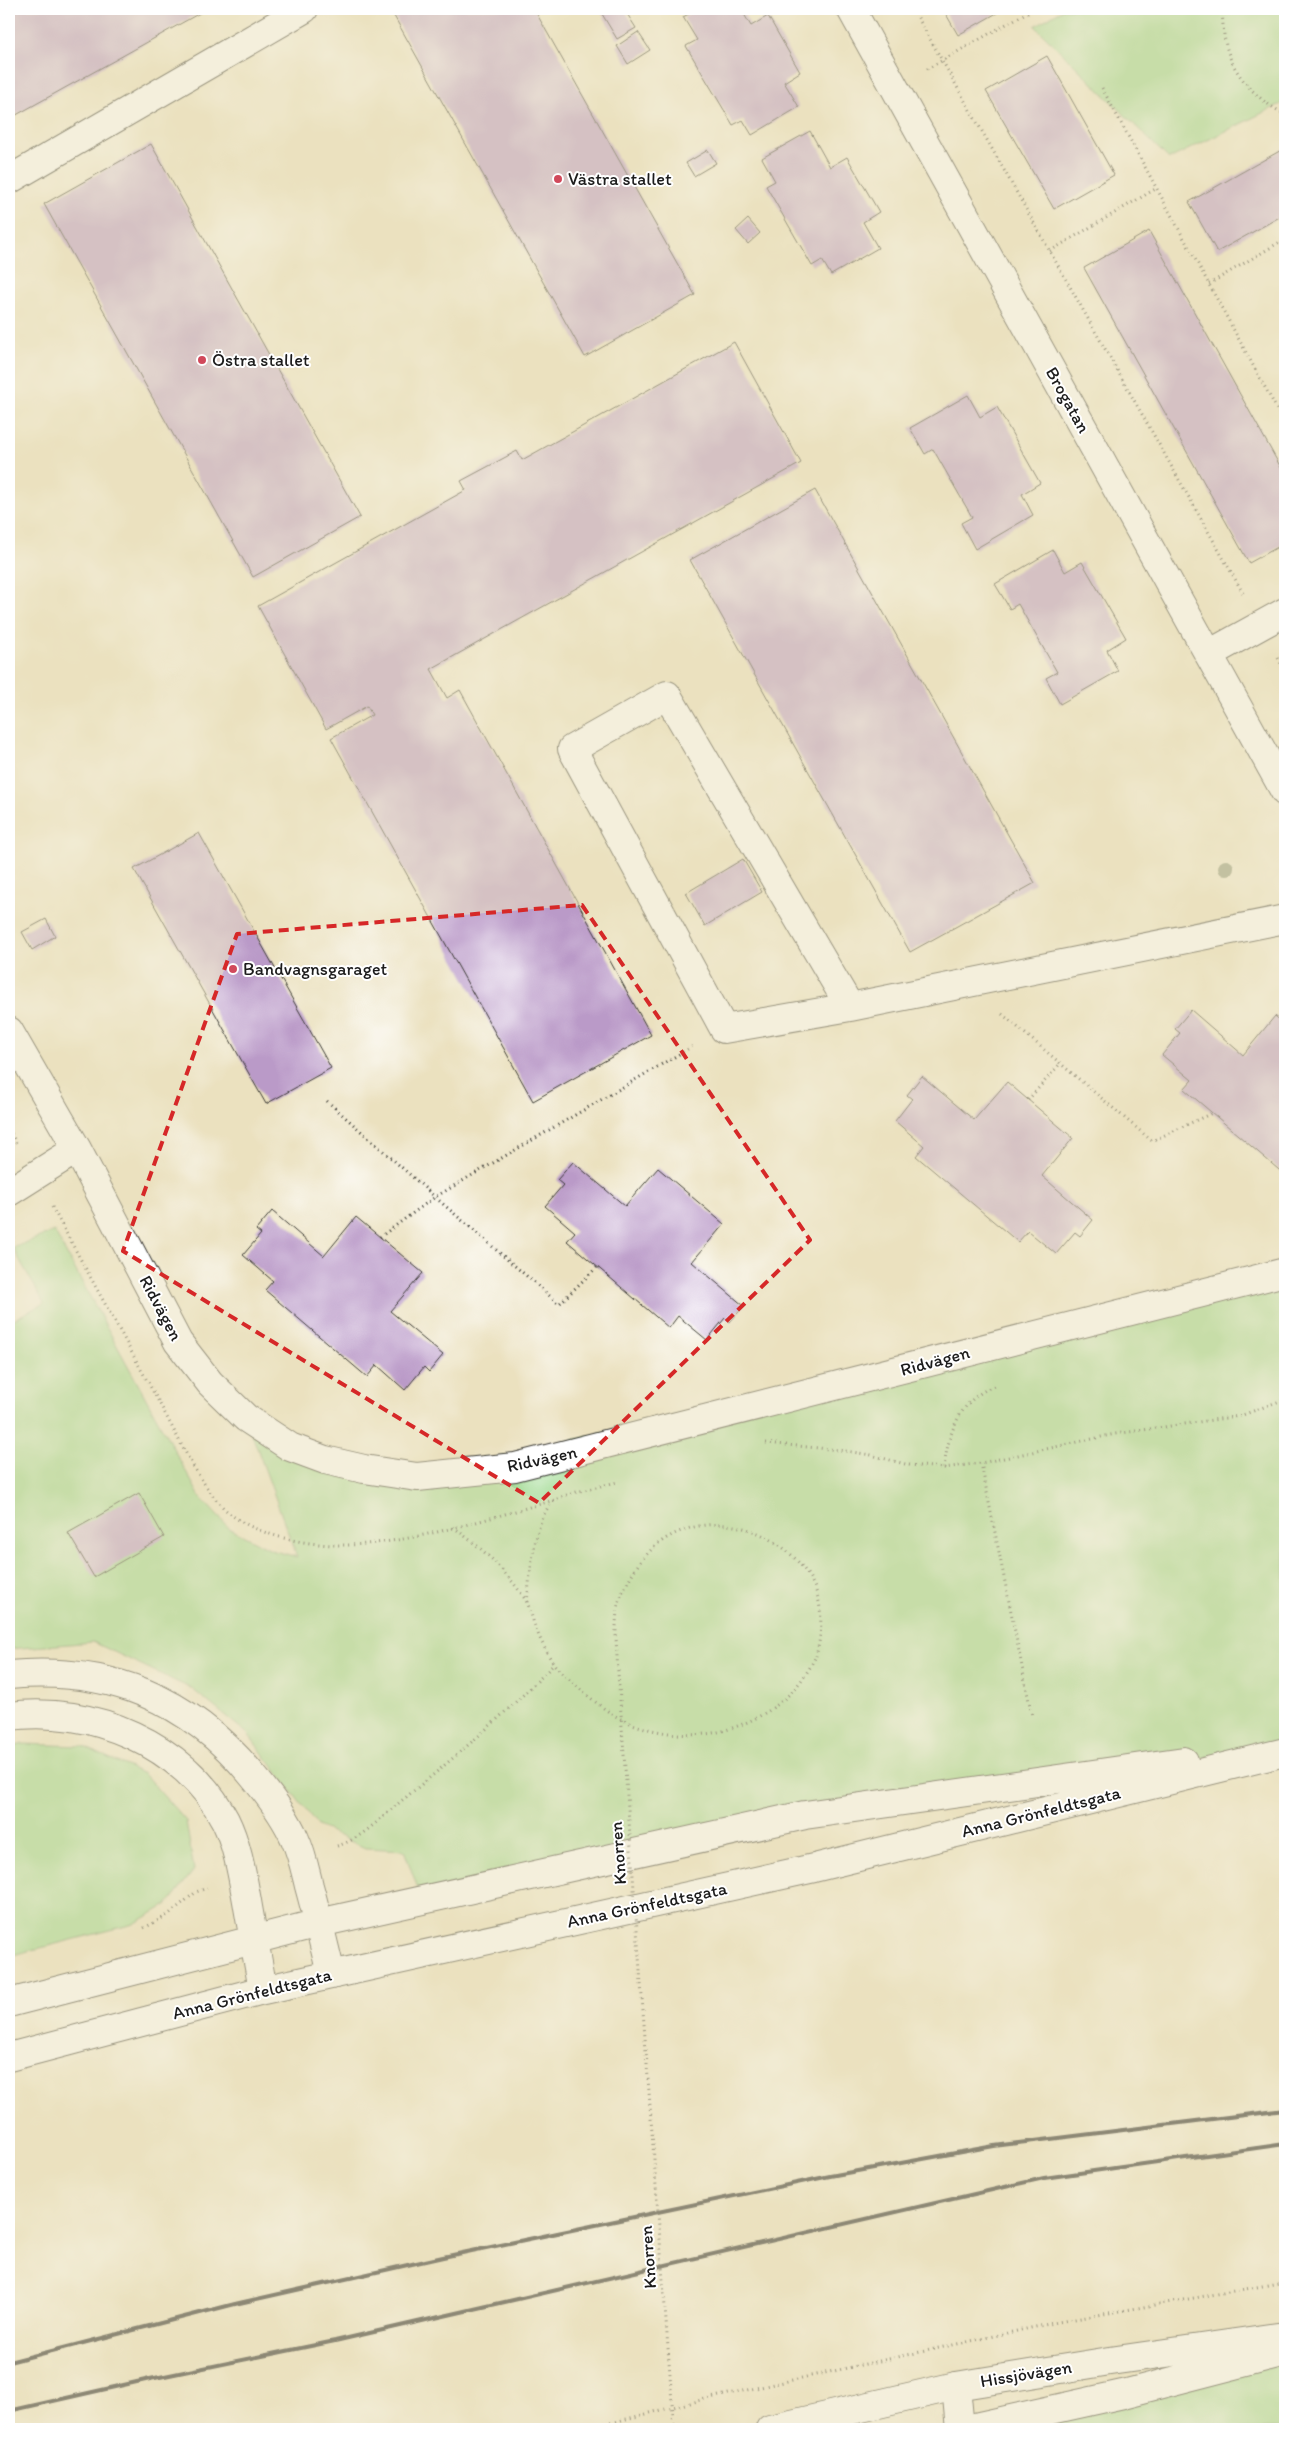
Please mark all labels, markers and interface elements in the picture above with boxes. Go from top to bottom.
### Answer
place label: Västra stallet [568,168,672,190]
marker: Västra stallet [552,173,564,185]
place label: Östra stallet [212,349,310,371]
marker: Östra stallet [196,354,208,366]
street label: Brogatan [1041,363,1095,437]
place label: Bandvagnsgaraget [243,958,387,980]
marker: Bandvagnsgaraget [227,963,239,975]
street label: Ridvägen [135,1271,187,1345]
street label: Ridvägen [898,1341,972,1381]
street label: Ridvägen [505,1441,579,1477]
street label: Anna Grönfeldtsgata [959,1781,1123,1842]
street label: Knorren [605,1821,631,1885]
street label: Anna Grönfeldtsgata [565,1877,730,1933]
street label: Anna Grönfeldtsgata [170,1963,334,2024]
street label: Knorren [635,2225,661,2289]
street label: Hissjövägen [979,2356,1073,2392]

